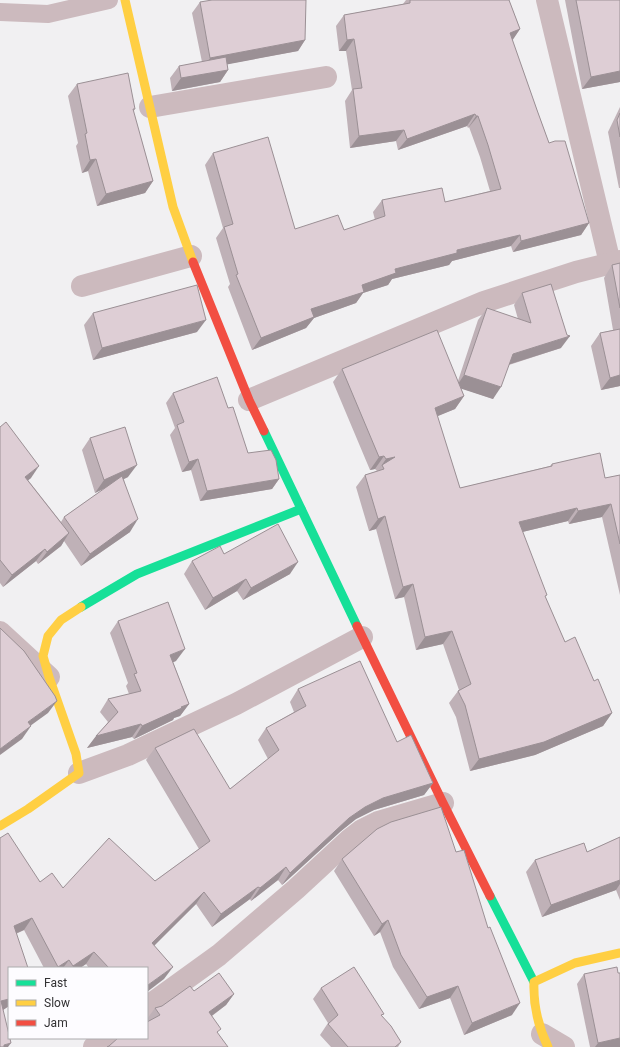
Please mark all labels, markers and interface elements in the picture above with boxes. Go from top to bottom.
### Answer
legend [8,967,148,1039]
text: Fast [44,976,67,990]
text: Slow [44,996,70,1010]
text: Jam [44,1016,68,1030]

